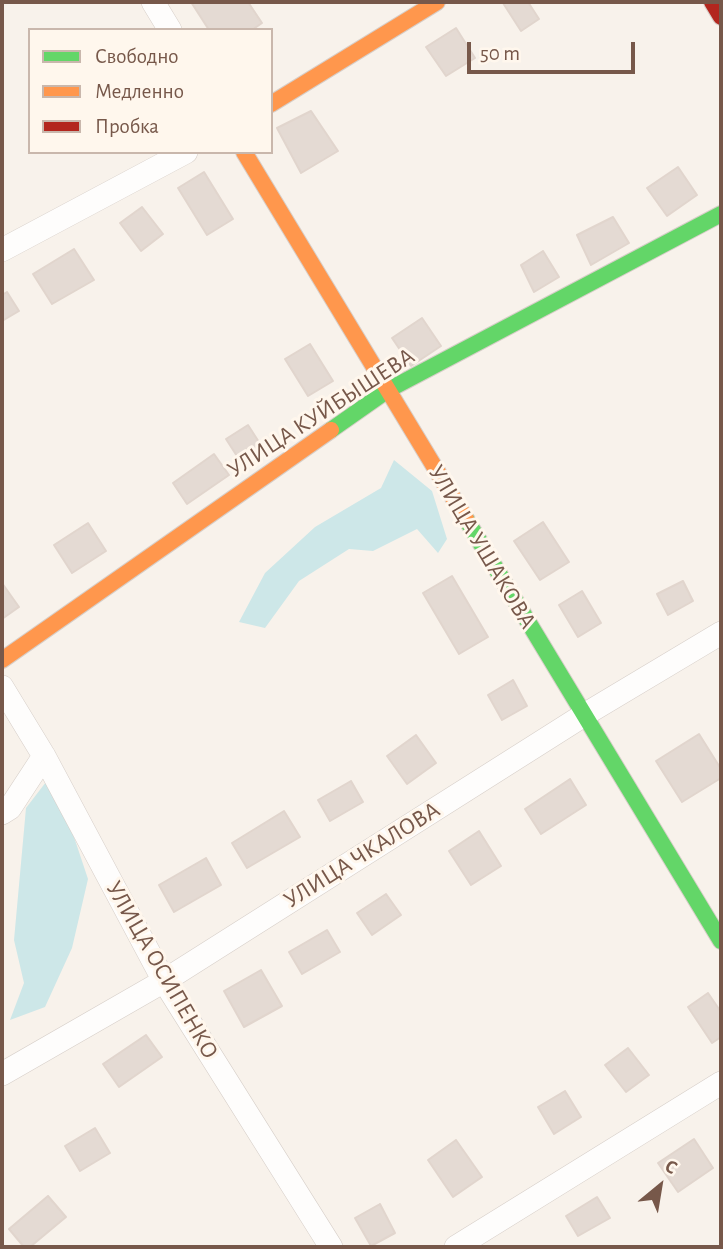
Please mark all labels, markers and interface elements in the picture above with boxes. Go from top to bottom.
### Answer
legend [28,28,273,154]
scale bar [471,28,639,72]
text: 50 m [480,43,520,64]
text: Свободно [95,46,179,67]
text: Медленно [95,81,184,102]
text: Пробка [95,116,159,137]
street label: УЛИЦА КУЙБЫШЕВА [222,342,420,484]
street label: УЛИЦА УШАКОВА [422,460,542,634]
street label: УЛИЦА ЧКАЛОВА [279,795,445,915]
street label: УЛИЦА ОСИПЕНКО [99,876,225,1064]
north arrow [625,1151,695,1221]
text: С [661,1157,680,1178]

